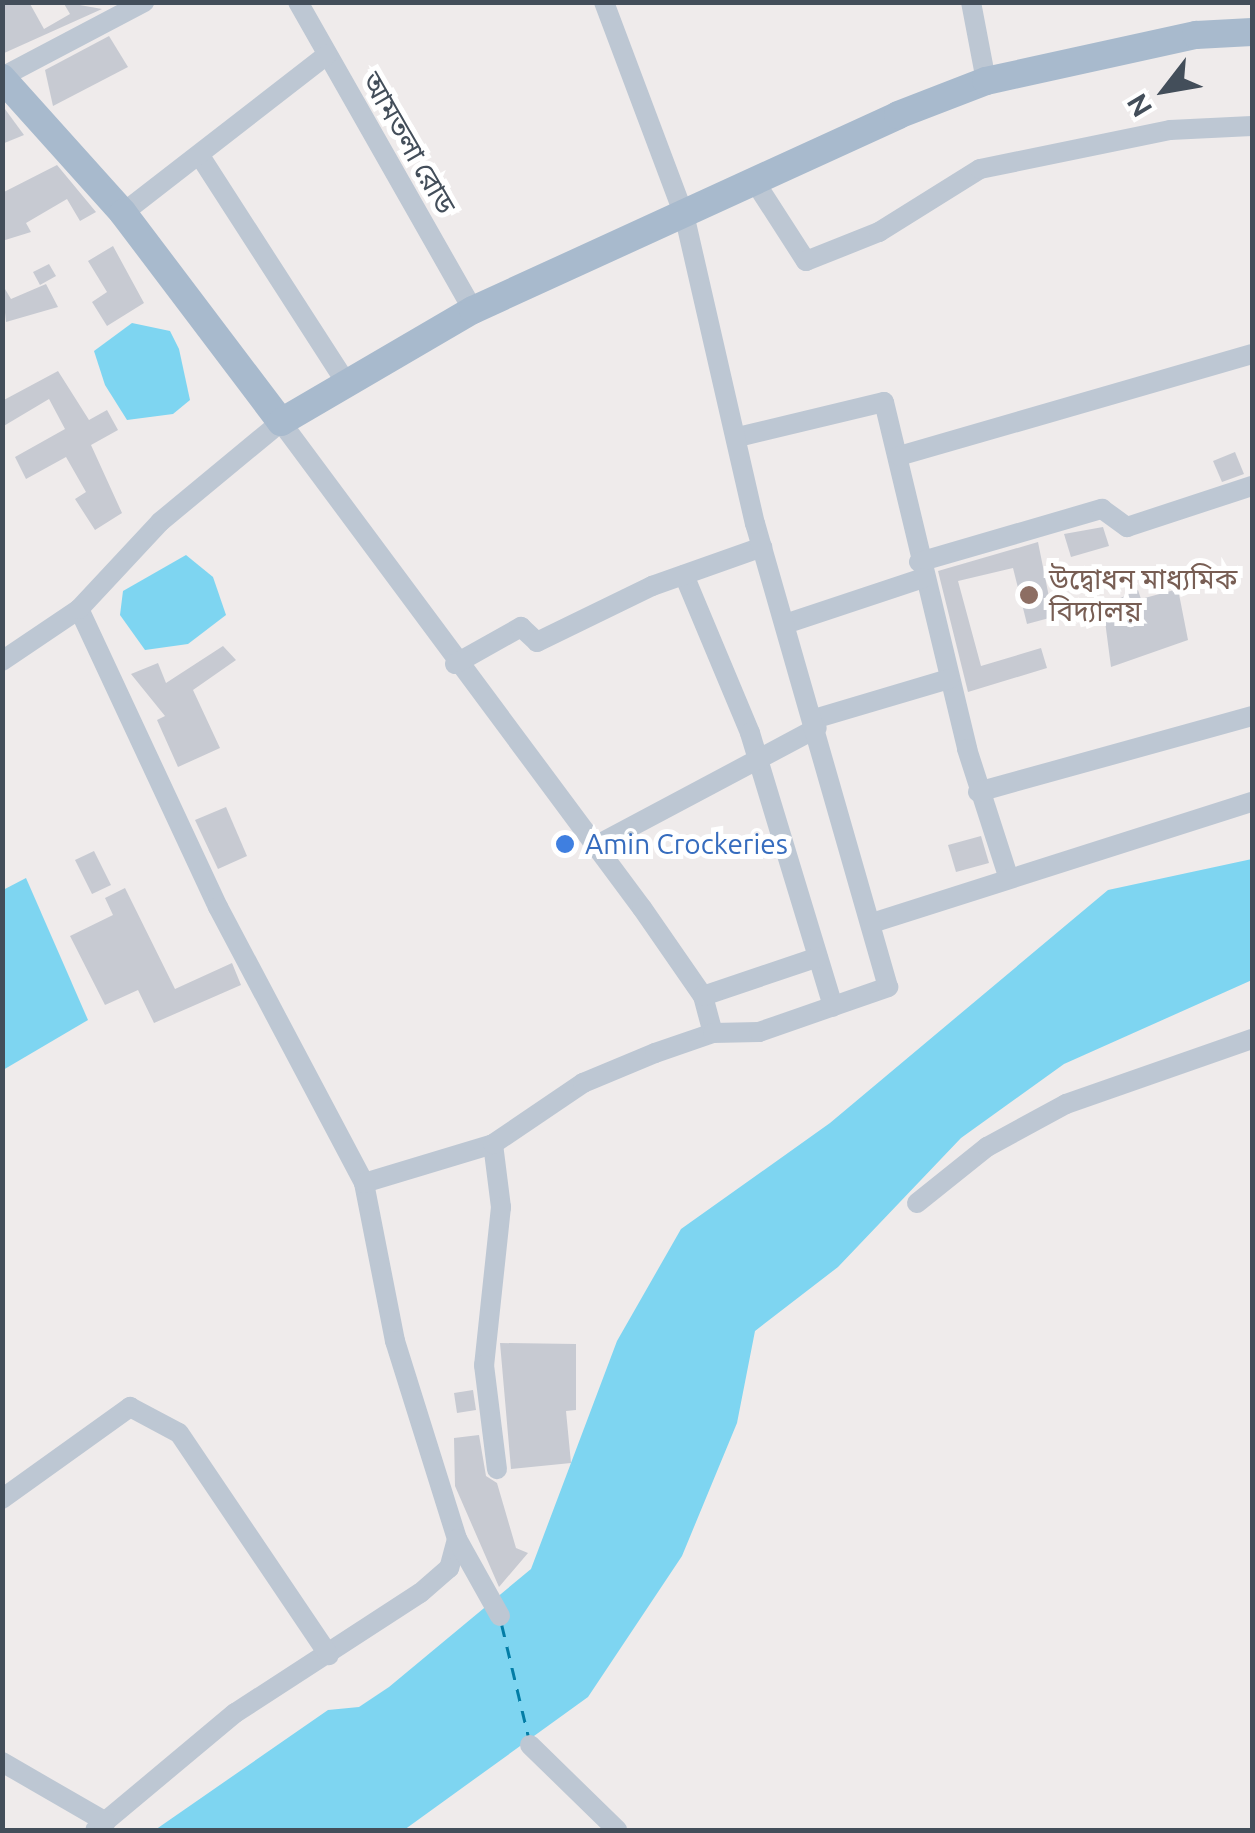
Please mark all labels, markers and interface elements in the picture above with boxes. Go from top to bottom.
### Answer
north arrow [1115,40,1215,140]
street label: আমতলা রোড [355,66,463,220]
text: N [1120,89,1158,123]
place label: উদ্বোধন মাধ্যমিক বিদ্যালয় [1049,562,1237,628]
marker: উদ্বোধন মাধ্যমিক বিদ্যালয় [1018,584,1040,606]
place label: Amin Crockeries [585,827,788,861]
marker: Amin Crockeries [554,833,576,855]

